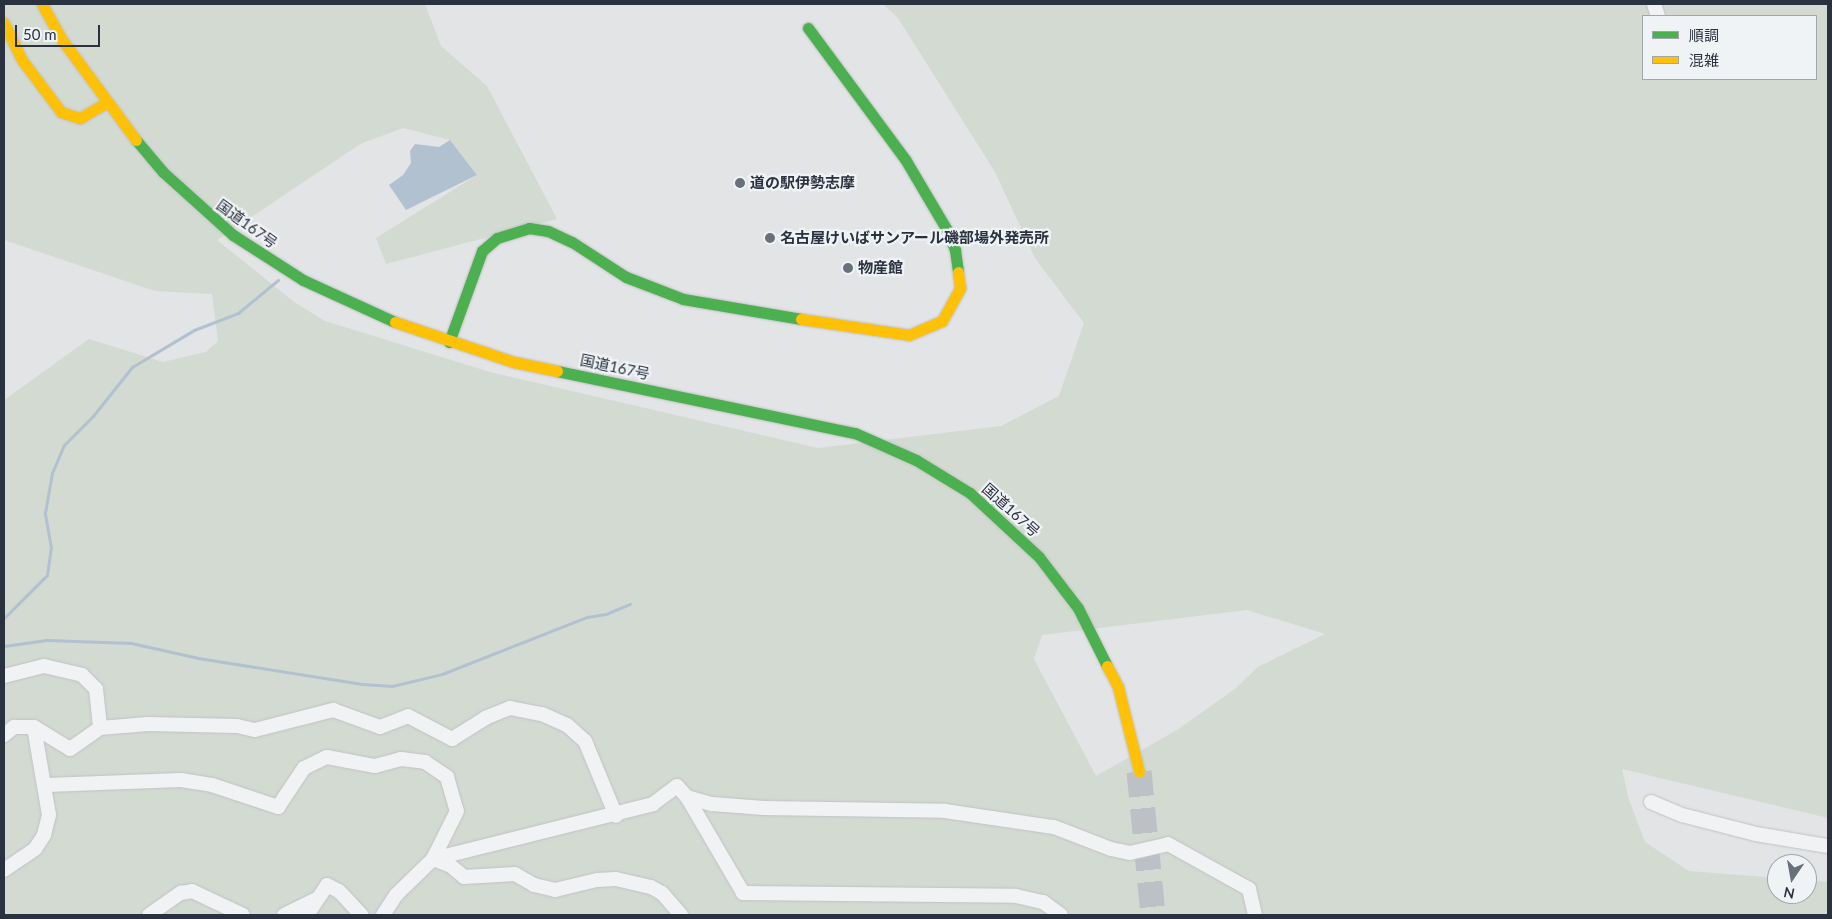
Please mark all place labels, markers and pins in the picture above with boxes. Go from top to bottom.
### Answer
place label: 道の駅伊勢志摩 [750,174,855,192]
marker: 道の駅伊勢志摩 [734,177,746,189]
place label: 名古屋けいばサンアール磯部場外発売所 [780,229,1049,247]
marker: 名古屋けいばサンアール磯部場外発売所 [764,232,776,244]
place label: 物産館 [858,259,903,277]
marker: 物産館 [842,262,854,274]

